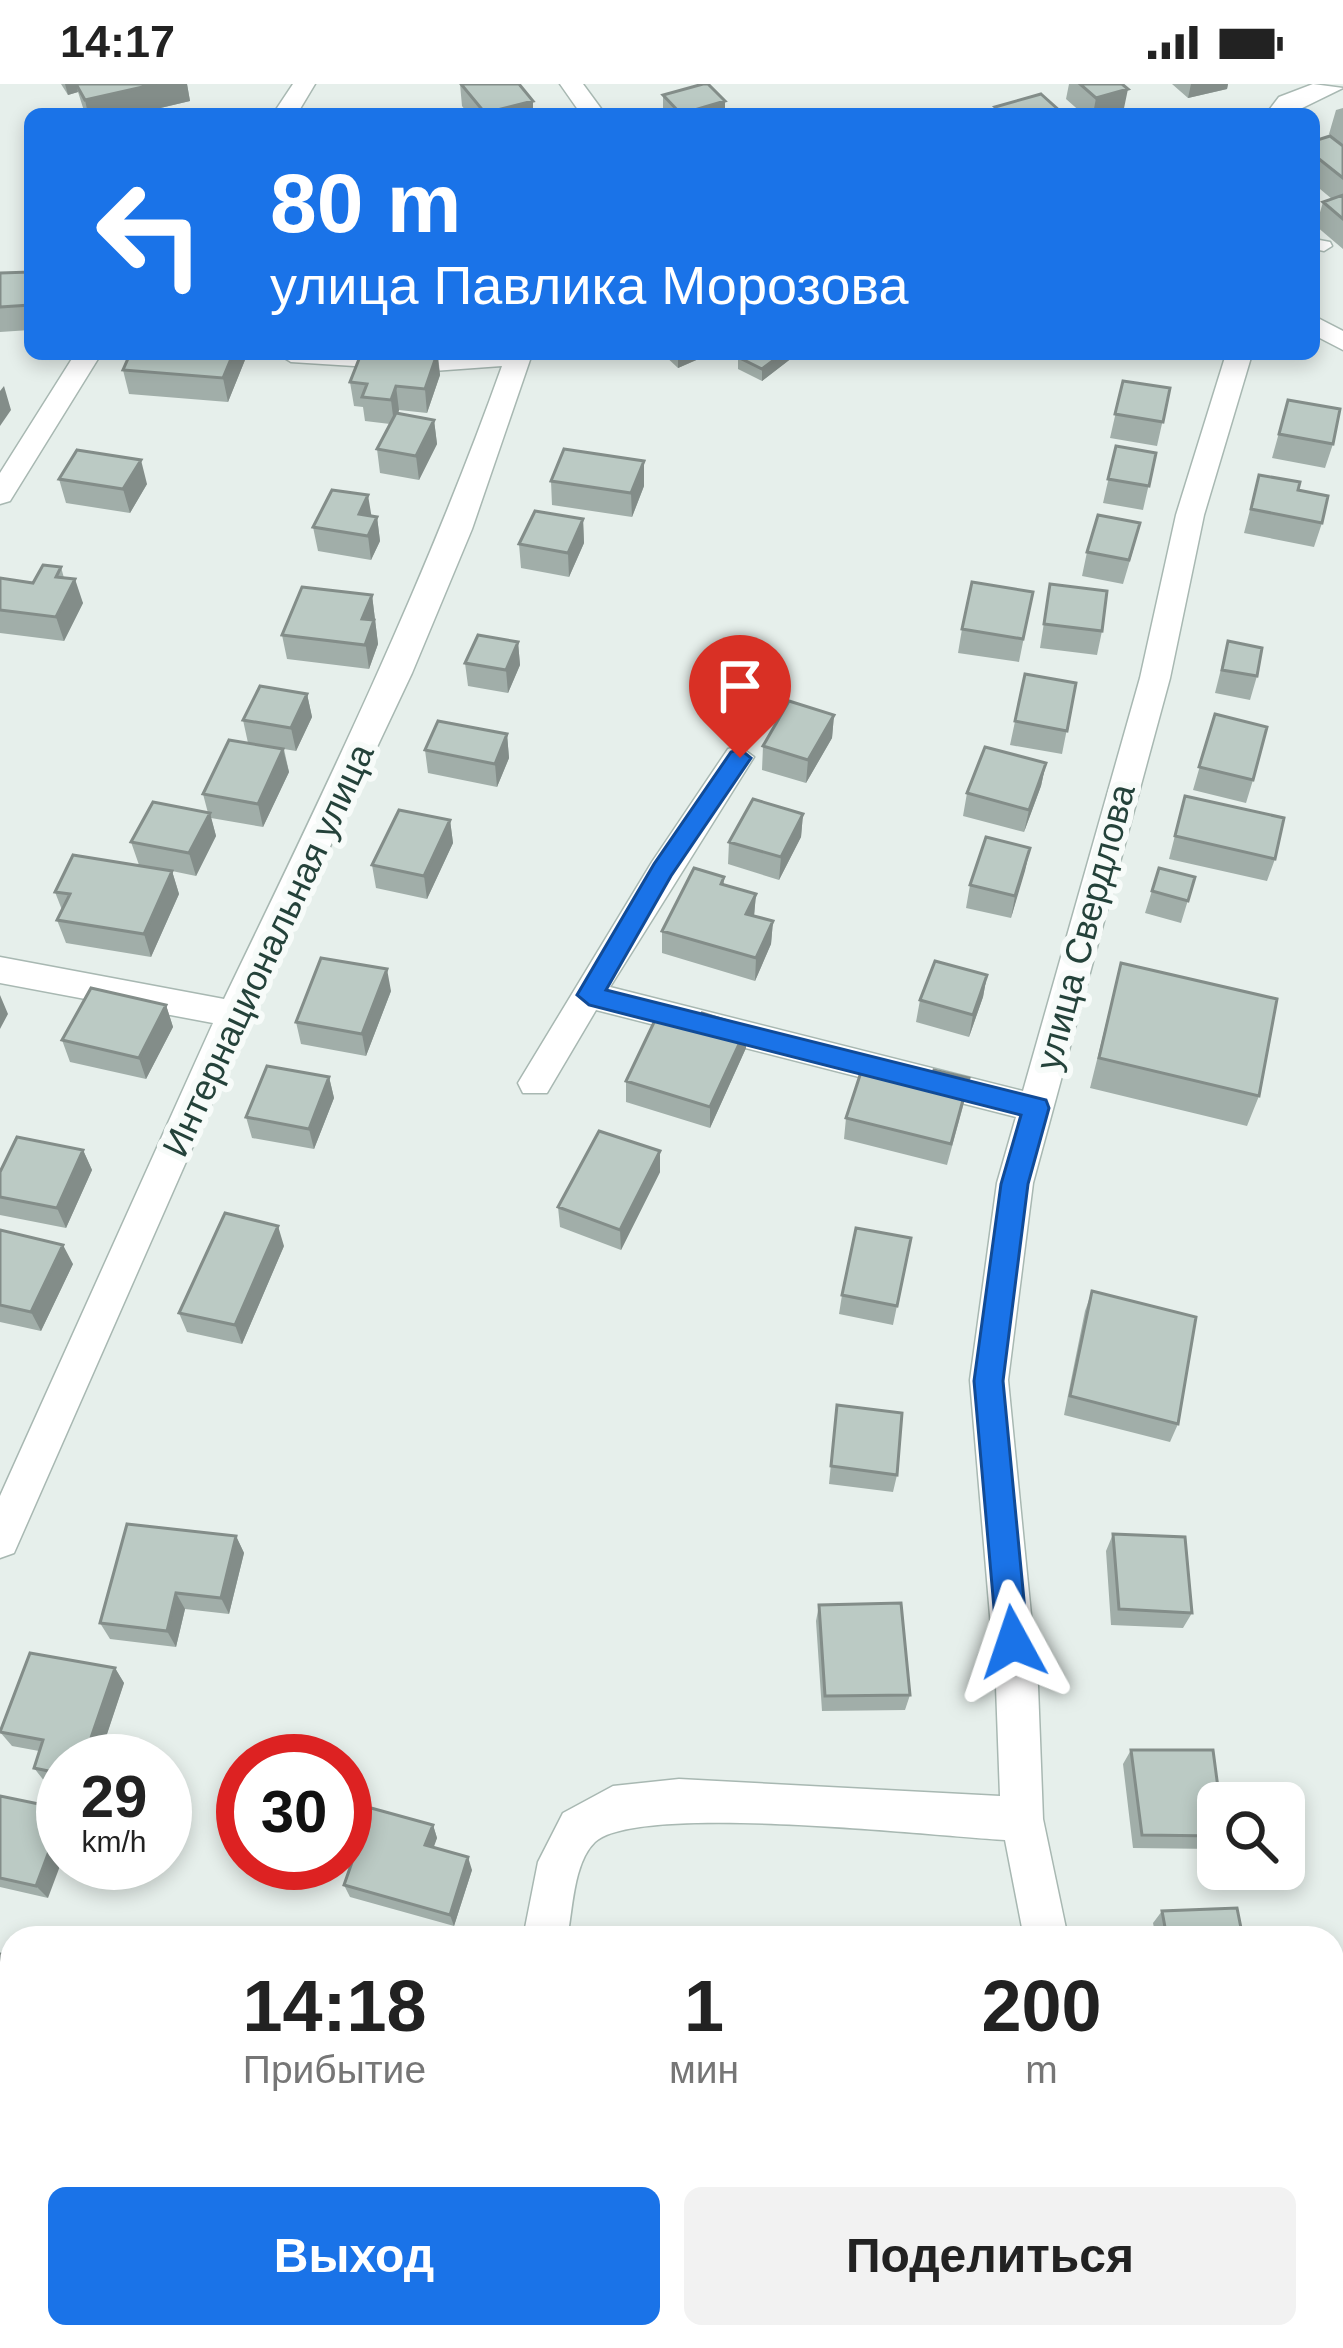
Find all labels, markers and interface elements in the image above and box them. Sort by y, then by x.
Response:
text: 14:17 [60,16,175,67]
icon: left [72,156,228,312]
text: 80 m [270,156,461,250]
text: улица Павлика Морозова [270,255,909,315]
pin [689,635,791,758]
icon: arrive [707,653,773,719]
street label: Интернациональная улица [154,736,382,1163]
street label: улица Свердлова [1027,779,1143,1074]
position arrow [950,1579,1076,1705]
speed limit sign: 30 [216,1734,372,1890]
text: 29 [81,1763,147,1830]
map controls [1197,1782,1305,1890]
button: search [1197,1782,1305,1890]
text: km/h [81,1825,147,1858]
text: 14:18 [242,1966,427,2046]
text: 1 [684,1966,724,2046]
text: 200 [981,1966,1102,2046]
text: Прибытие [243,2048,426,2091]
text: мин [669,2048,739,2091]
text: m [1025,2048,1058,2091]
button: Выход [48,2187,660,2325]
button: Поделиться [684,2187,1296,2325]

